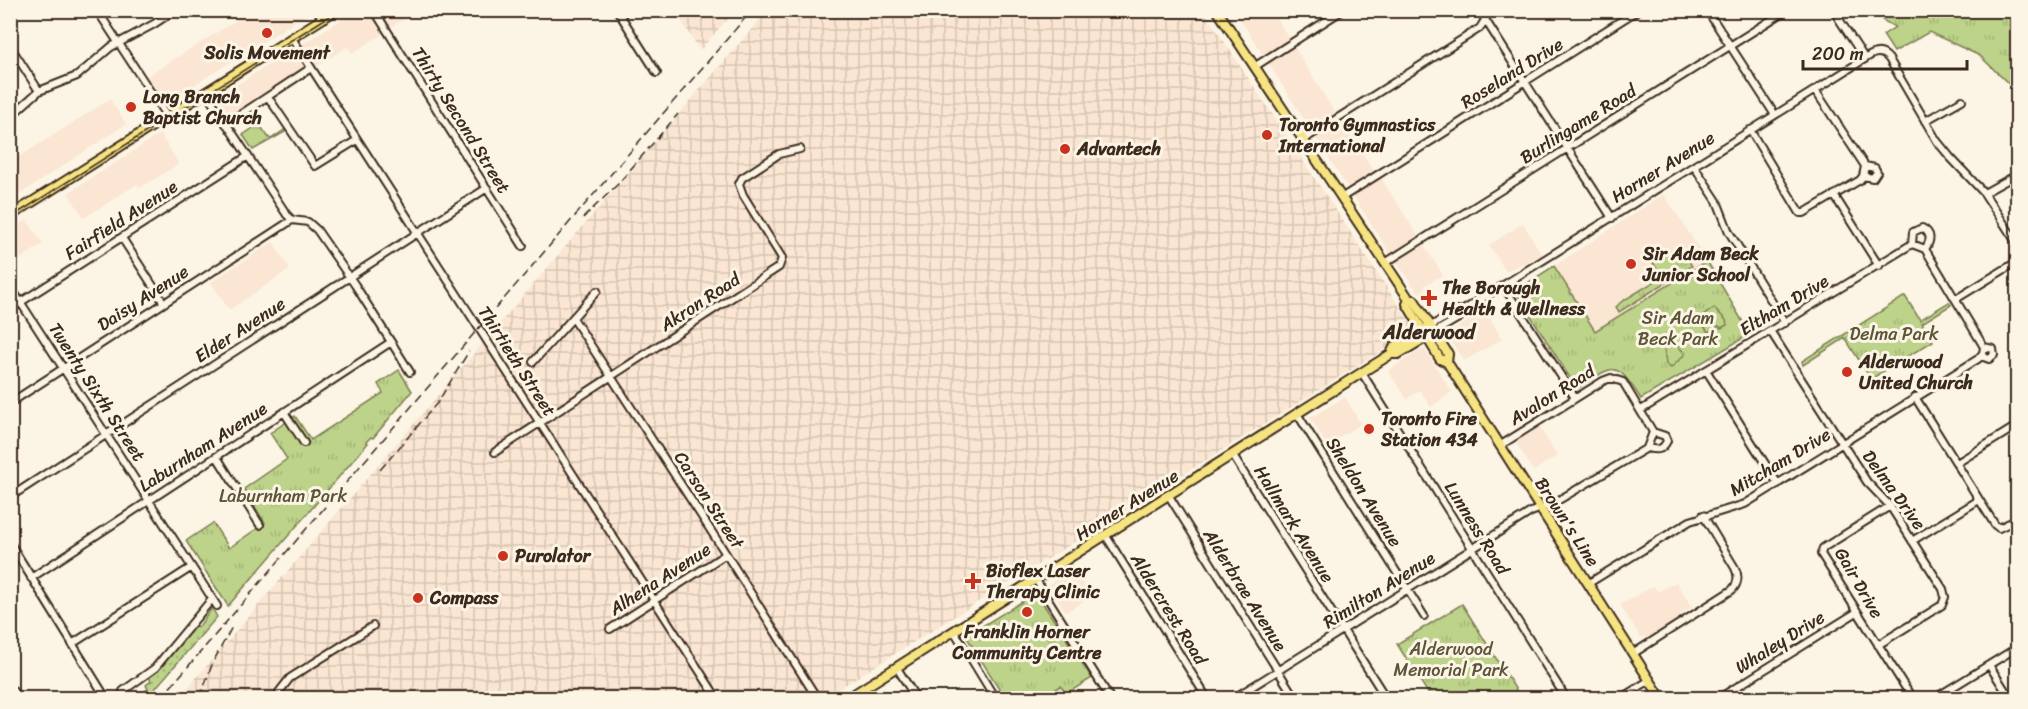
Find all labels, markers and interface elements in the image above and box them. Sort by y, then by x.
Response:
marker: Solis Movement [260,26,274,40]
street label: Roseland Drive [1454,29,1570,117]
scale bar [1803,33,1966,71]
place label: Solis Movement [203,37,331,69]
text: 200 m [1812,38,1864,70]
street label: Thirty Second Street [403,40,519,200]
street label: Burlingame Road [1513,74,1644,173]
place label: Long Branch Baptist Church [143,81,262,134]
marker: Long Branch Baptist Church [124,100,138,114]
place label: Toronto Gymnastics International [1278,109,1436,162]
street label: Horner Avenue [1605,122,1721,212]
marker: Toronto Gymnastics International [1260,128,1274,142]
place label: Advantech [1076,133,1162,165]
marker: Advantech [1058,142,1072,156]
street label: Fairfield Avenue [58,171,184,269]
place label: Sir Adam Beck Junior School [1642,238,1759,291]
street label: Daisy Avenue [90,256,196,340]
marker: Sir Adam Beck Junior School [1624,257,1638,271]
street label: Akron Road [652,263,748,341]
street label: Eltham Drive [1733,265,1835,344]
place label: The Borough Health & Wellness [1441,272,1586,325]
street label: Elder Avenue [188,288,292,372]
marker: The Borough Health & Wellness [1420,289,1438,307]
street label: Thirtieth Street [469,299,565,423]
park label: Sir Adam Beck Park [1638,302,1719,355]
district label: Alderwood [1382,315,1477,350]
street label: Twenty Sixth Street [40,316,154,468]
park label: Delma Park [1849,318,1939,350]
place label: Alderwood United Church [1858,346,1974,399]
street label: Avalon Road [1502,355,1603,435]
marker: Alderwood United Church [1840,365,1854,379]
street label: Laburnham Avenue [132,393,274,501]
place label: Toronto Fire Station 434 [1380,403,1479,456]
street label: Mitcham Drive [1723,419,1837,505]
marker: Toronto Fire Station 434 [1362,422,1376,436]
street label: Sheldon Avenue [1317,430,1411,554]
street label: Delma Drive [1854,443,1934,537]
street label: Carson Street [665,445,753,556]
street label: Hallmark Avenue [1245,459,1343,589]
street label: Horner Avenue [1069,460,1185,550]
street label: Brown's Line [1526,470,1608,574]
street label: Lunness Road [1436,475,1519,582]
park label: Laburnham Park [219,480,347,512]
street label: Alderbrae Avenue [1194,521,1296,658]
street label: Alhena Avenue [602,534,718,625]
place label: Purolator [515,540,592,572]
street label: Gair Drive [1826,541,1892,625]
street label: Rimilton Avenue [1316,542,1442,637]
street label: Aldercrest Road [1121,546,1217,673]
marker: Purolator [496,549,510,563]
place label: Bioflex Laser Therapy Clinic [986,555,1101,608]
marker: Bioflex Laser Therapy Clinic [964,572,982,590]
place label: Compass [429,582,499,614]
marker: Compass [411,591,425,605]
street label: Whaley Drive [1729,602,1831,682]
marker: Franklin Horner Community Centre [1020,605,1034,619]
place label: Franklin Horner Community Centre [951,616,1102,669]
park label: Alderwood Memorial Park [1393,633,1509,686]

